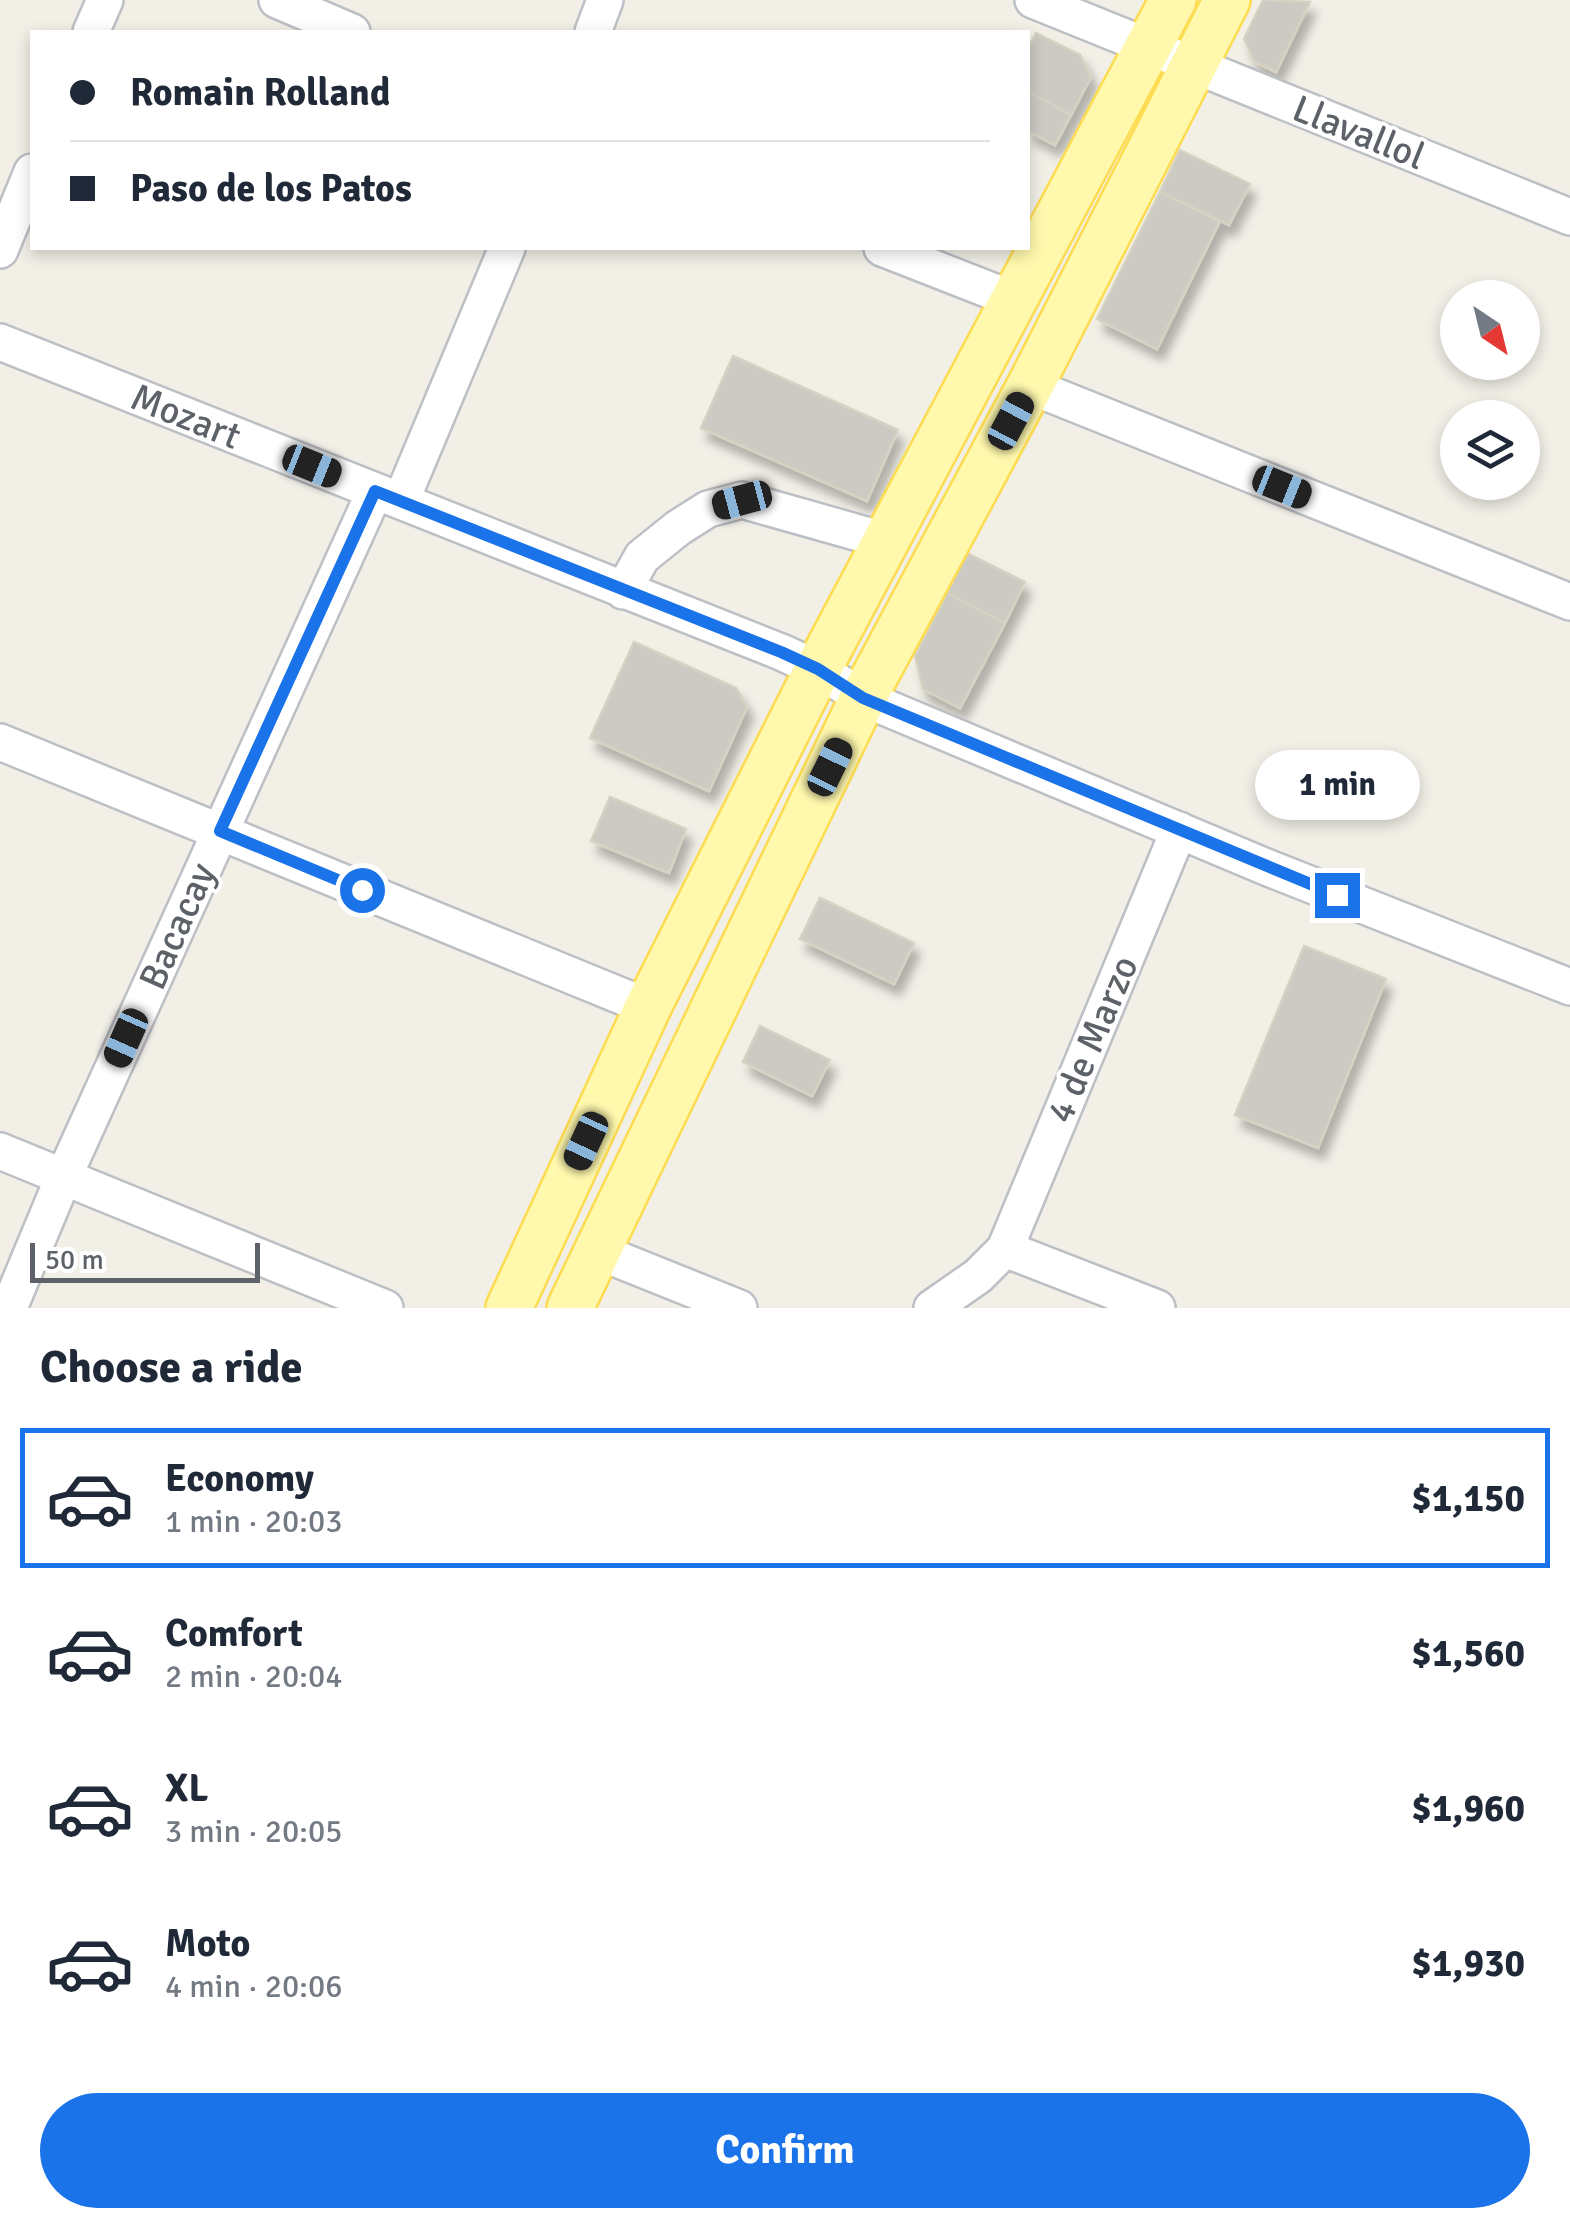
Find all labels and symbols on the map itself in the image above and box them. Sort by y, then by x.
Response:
street label: Llavallol [1286,85,1432,180]
north arrow [1440,280,1540,380]
street label: Mozart [124,373,248,460]
car [984,387,1038,455]
car [279,441,345,491]
car [1249,462,1315,512]
car [709,478,775,522]
car [803,733,857,801]
callout: 1 min [1254,750,1420,820]
street label: Bacacay [129,855,226,997]
route start [340,868,385,913]
route end [1315,873,1360,918]
street label: 4 de Marzo [1036,949,1149,1130]
car [100,1004,152,1072]
car [560,1107,612,1175]
scale bar [30,1238,260,1282]

